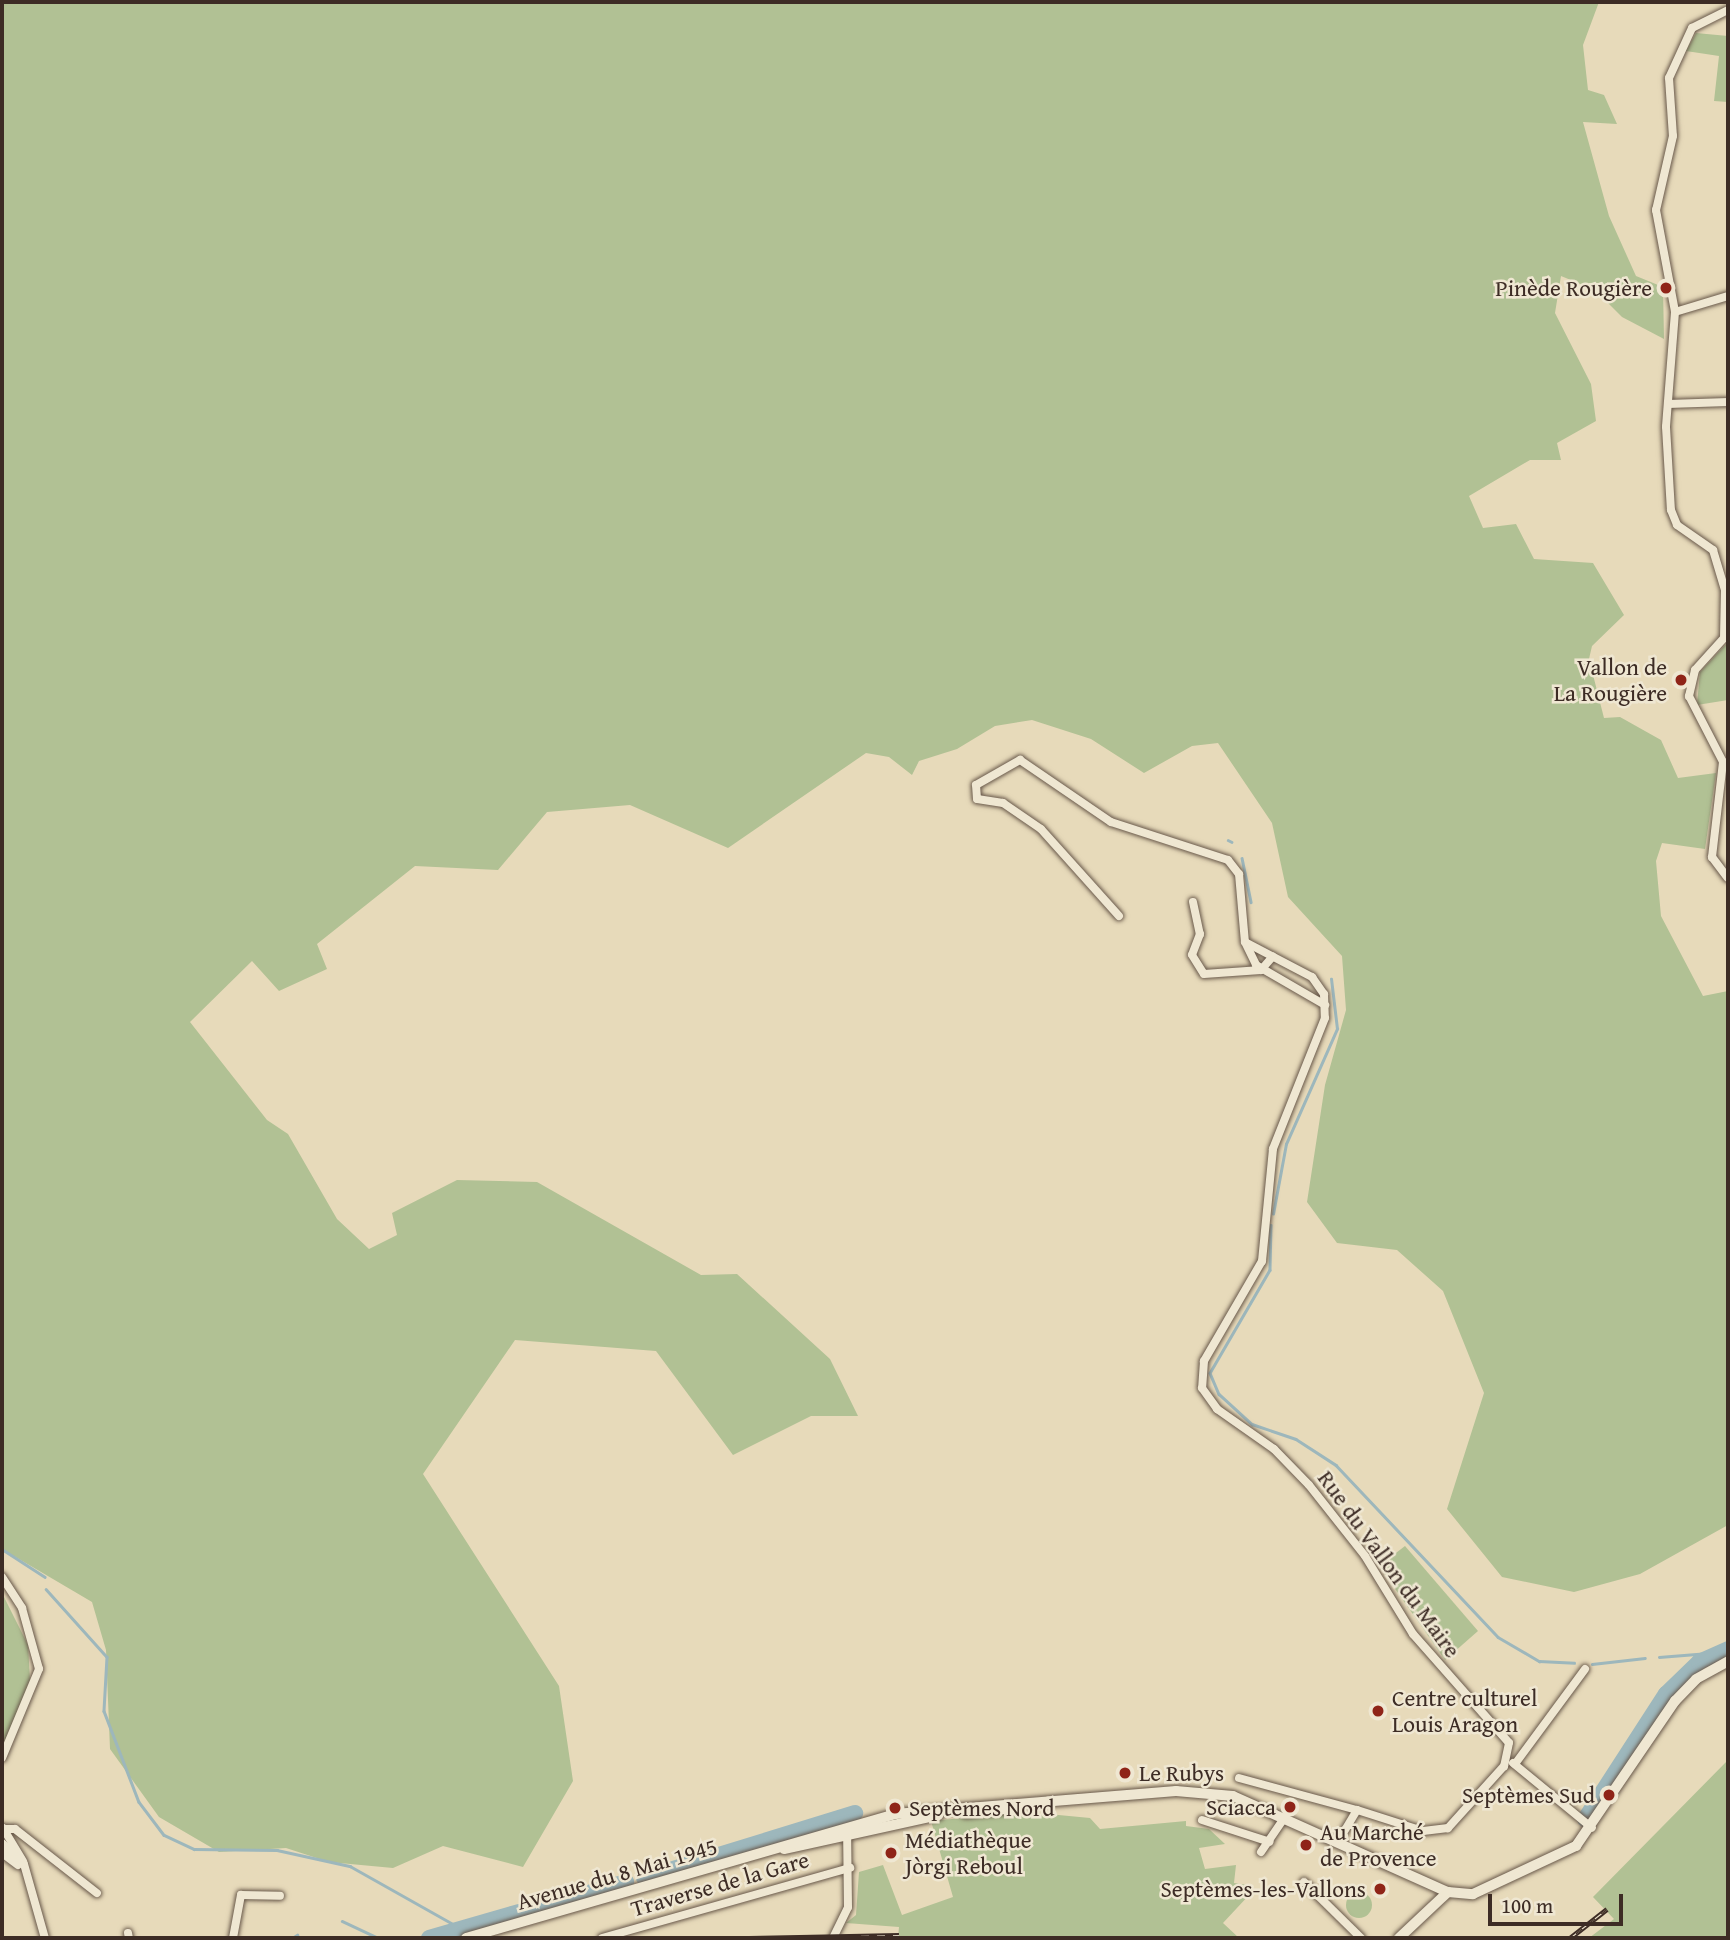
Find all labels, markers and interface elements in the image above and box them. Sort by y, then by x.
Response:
place label: Pinède Rougière [1495,274,1652,302]
marker: Pinède Rougière [1658,280,1674,296]
place label: Vallon de La Rougière [1554,653,1667,707]
marker: Vallon de La Rougière [1673,672,1689,688]
street label: Rue du Vallon du Maire [1312,1465,1466,1663]
place label: Centre culturel Louis Aragon [1392,1684,1537,1738]
marker: Centre culturel Louis Aragon [1370,1703,1386,1719]
place label: Le Rubys [1139,1759,1224,1787]
marker: Le Rubys [1117,1765,1133,1781]
place label: Septèmes Sud [1462,1781,1595,1809]
marker: Septèmes Sud [1601,1787,1617,1803]
place label: Sciacca [1206,1793,1276,1821]
place label: Septèmes Nord [909,1794,1054,1822]
marker: Sciacca [1282,1799,1298,1815]
marker: Septèmes Nord [887,1800,903,1816]
place label: Au Marché de Provence [1320,1818,1437,1872]
place label: Médiathèque Jòrgi Reboul [905,1826,1031,1880]
street label: Avenue du 8 Mai 1945 [514,1832,720,1916]
marker: Au Marché de Provence [1298,1837,1314,1853]
street label: Traverse de la Gare [628,1845,812,1923]
marker: Médiathèque Jòrgi Reboul [883,1845,899,1861]
place label: Septèmes-les-Vallons [1161,1875,1366,1903]
marker: Septèmes-les-Vallons [1372,1881,1388,1897]
scale bar [1492,1881,1627,1925]
text: 100 m [1501,1890,1553,1921]

